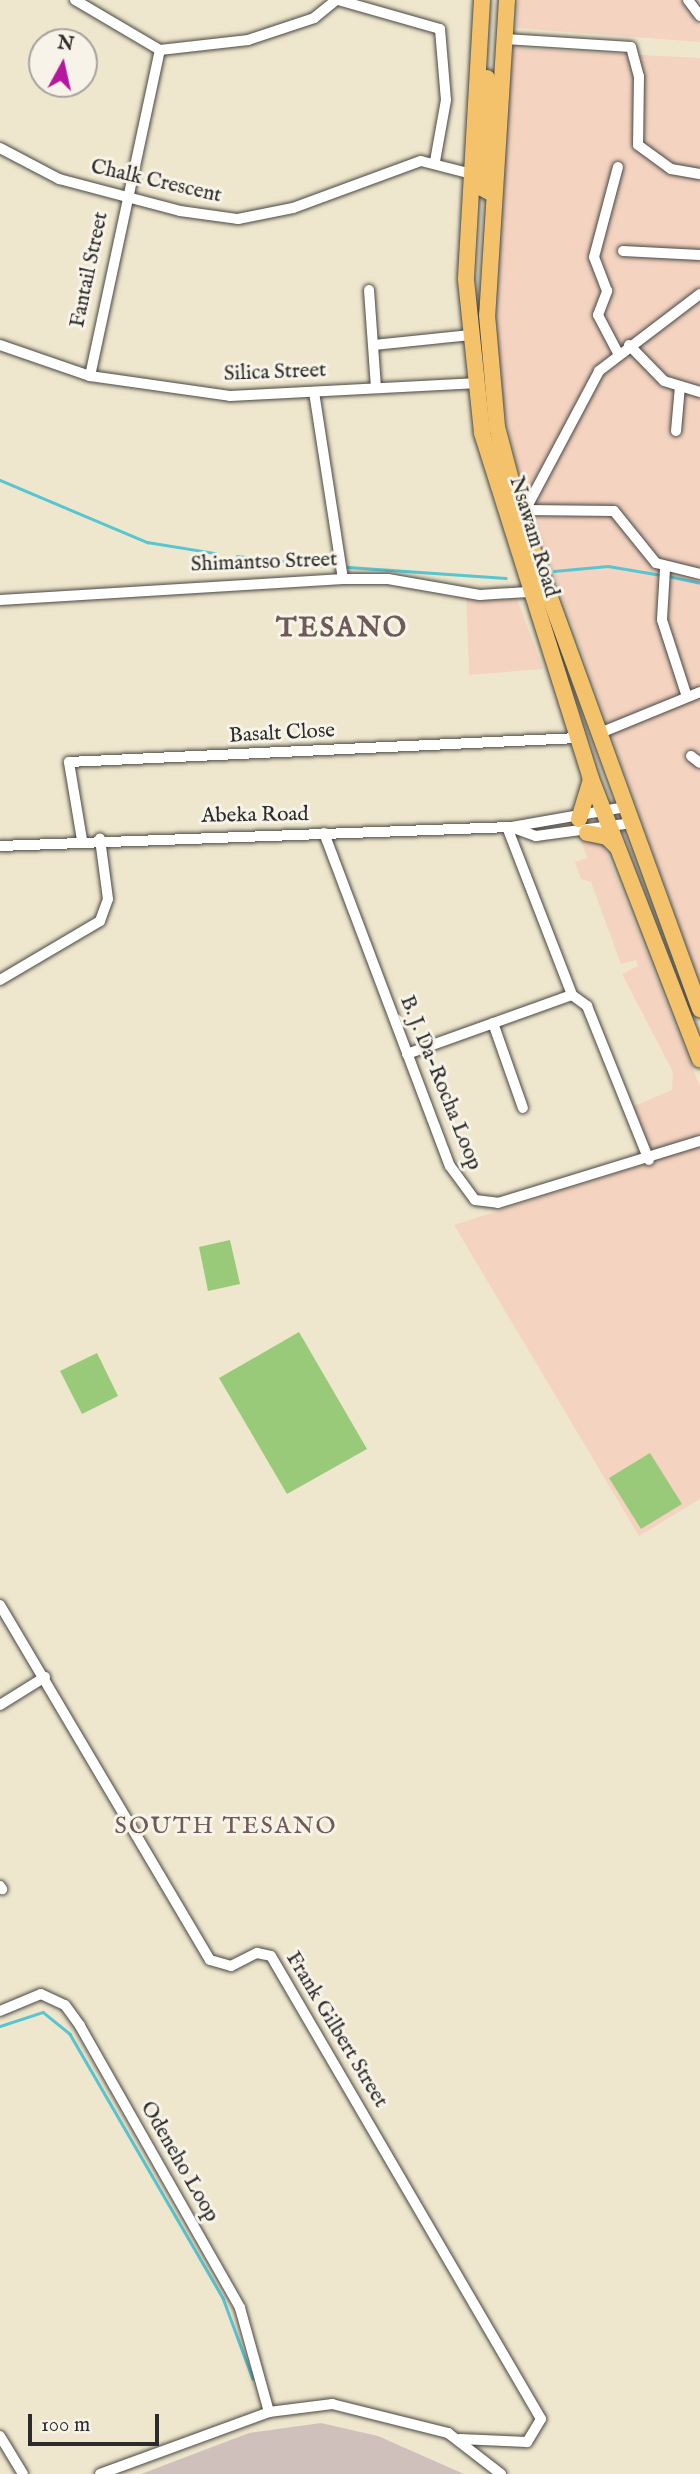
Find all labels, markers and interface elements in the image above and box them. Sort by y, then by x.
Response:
north arrow [28,28,98,98]
text: N [56,31,75,57]
street label: Chalk Crescent [88,155,224,209]
street label: Fantail Street [65,210,115,330]
street label: Silica Street [223,359,327,387]
street label: Nsawam Road [503,474,563,600]
street label: Shimantso Street [190,548,338,578]
district label: TESANO [277,612,407,646]
street label: Basalt Close [228,719,336,749]
street label: Abeka Road [201,802,309,830]
street label: B. J. Da-Rocha Loop [394,992,486,1174]
district label: SOUTH TESANO [116,1813,336,1841]
street label: Frank Gilbert Street [280,1947,392,2113]
street label: Odeneho Loop [134,2097,224,2227]
scale bar [32,2400,163,2444]
text: 100 m [41,2412,90,2439]

